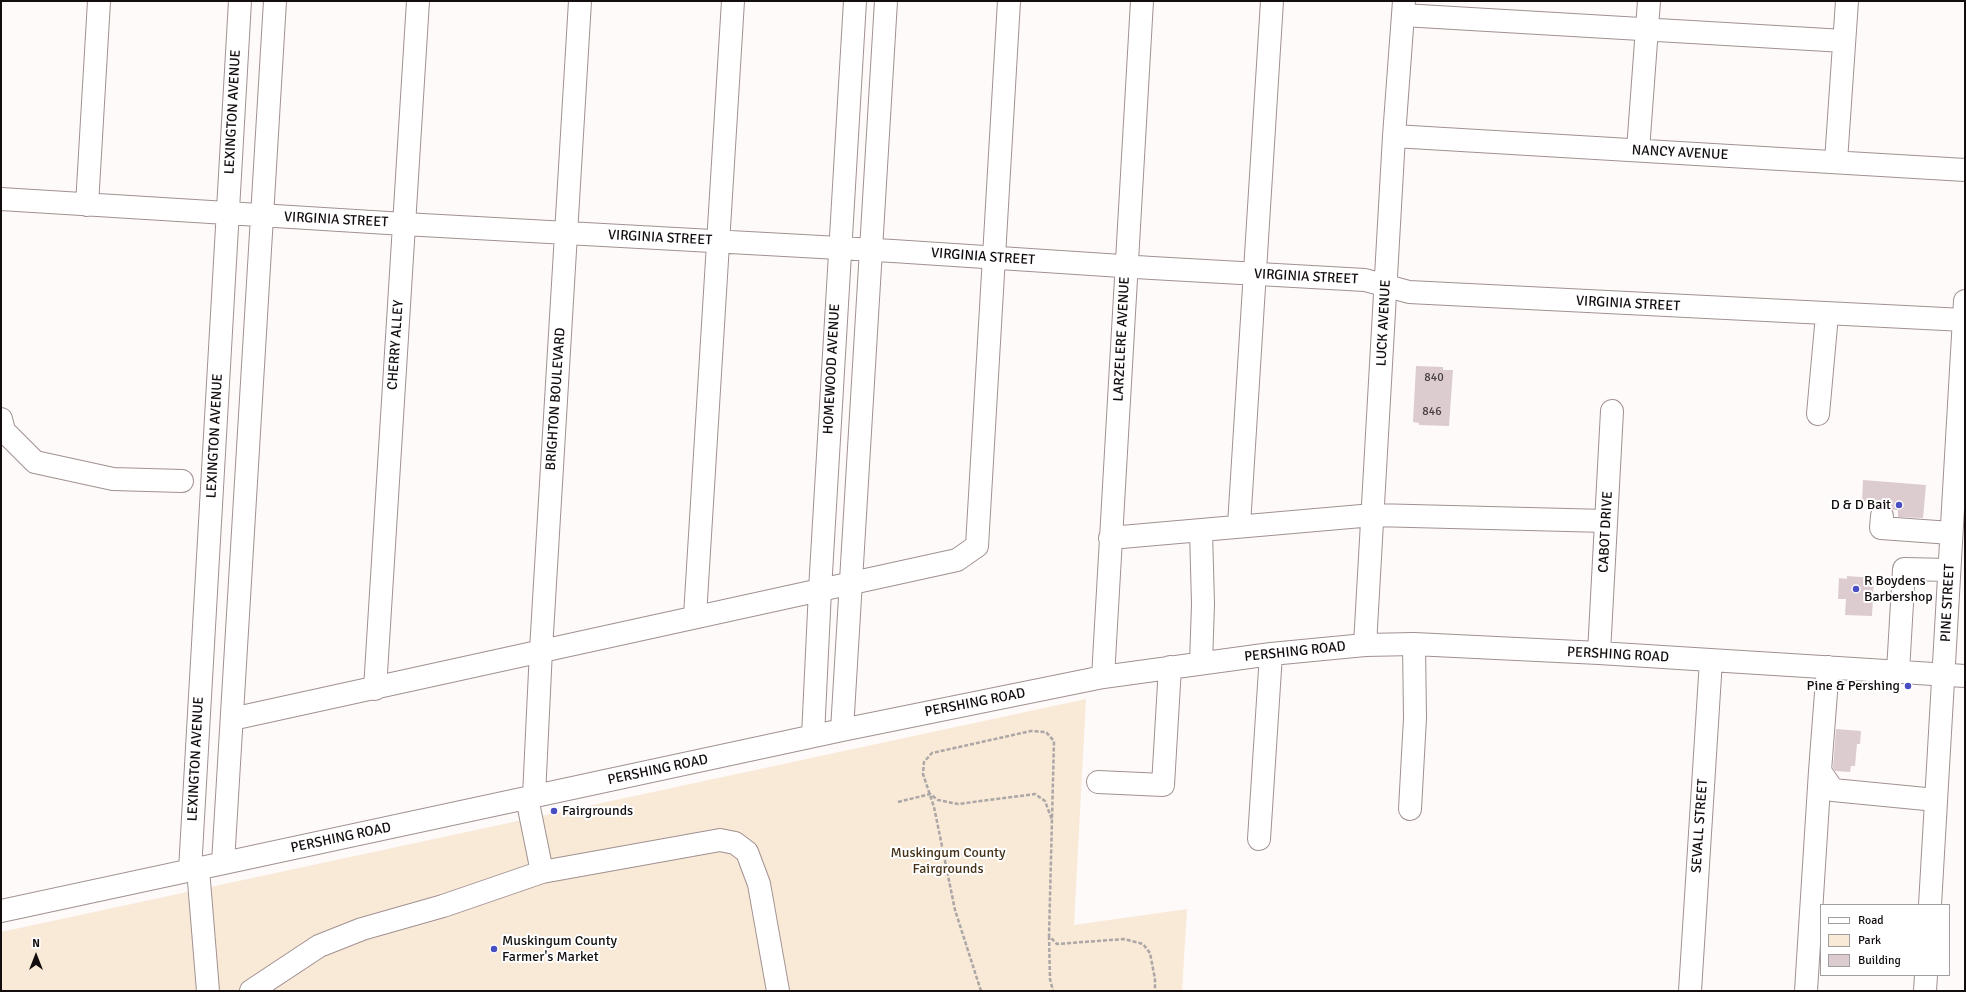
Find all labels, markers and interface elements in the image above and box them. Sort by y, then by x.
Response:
street label: LEXINGTON AVENUE [221,49,245,175]
street label: NANCY AVENUE [1631,142,1729,164]
street label: VIRGINIA STREET [284,209,388,231]
street label: VIRGINIA STREET [608,227,712,249]
street label: VIRGINIA STREET [930,245,1036,269]
street label: VIRGINIA STREET [1254,266,1358,288]
street label: LARZELERE AVENUE [1110,276,1134,402]
street label: LUCK AVENUE [1373,279,1395,367]
street label: VIRGINIA STREET [1576,293,1680,315]
street label: CHERRY ALLEY [384,299,408,391]
street label: HOMEWOOD AVENUE [820,303,844,435]
street label: BRIGHTON BOULEVARD [543,327,569,471]
house number: 840 [1424,371,1444,385]
street label: LEXINGTON AVENUE [203,373,227,499]
house number: 846 [1422,405,1442,419]
street label: CABOT DRIVE [1595,491,1617,573]
place label: D & D Bait [1831,497,1891,513]
marker: D & D Bait [1894,500,1904,510]
street label: PINE STREET [1938,564,1958,642]
place label: R Boydens Barbershop [1864,573,1933,606]
marker: R Boydens Barbershop [1851,584,1861,594]
street label: PERSHING ROAD [1243,638,1347,666]
street label: PERSHING ROAD [1567,644,1669,666]
place label: Pine & Pershing [1806,678,1900,694]
marker: Pine & Pershing [1903,681,1913,691]
street label: PERSHING ROAD [923,685,1027,721]
street label: LEXINGTON AVENUE [184,696,208,822]
street label: PERSHING ROAD [606,751,710,789]
street label: SEVALL STREET [1688,778,1712,874]
place label: Fairgrounds [562,803,633,819]
marker: Fairgrounds [549,806,559,816]
street label: PERSHING ROAD [289,819,393,857]
park label: Muskingum County Fairgrounds [890,845,1006,878]
legend [1820,904,1950,976]
text: Road [1858,913,1884,928]
place label: Muskingum County Farmer's Market [502,933,617,966]
text: Park [1858,933,1881,948]
north arrow [16,936,56,976]
text: N [32,937,40,950]
marker: Muskingum County Farmer's Market [489,944,499,954]
text: Building [1858,953,1901,968]

